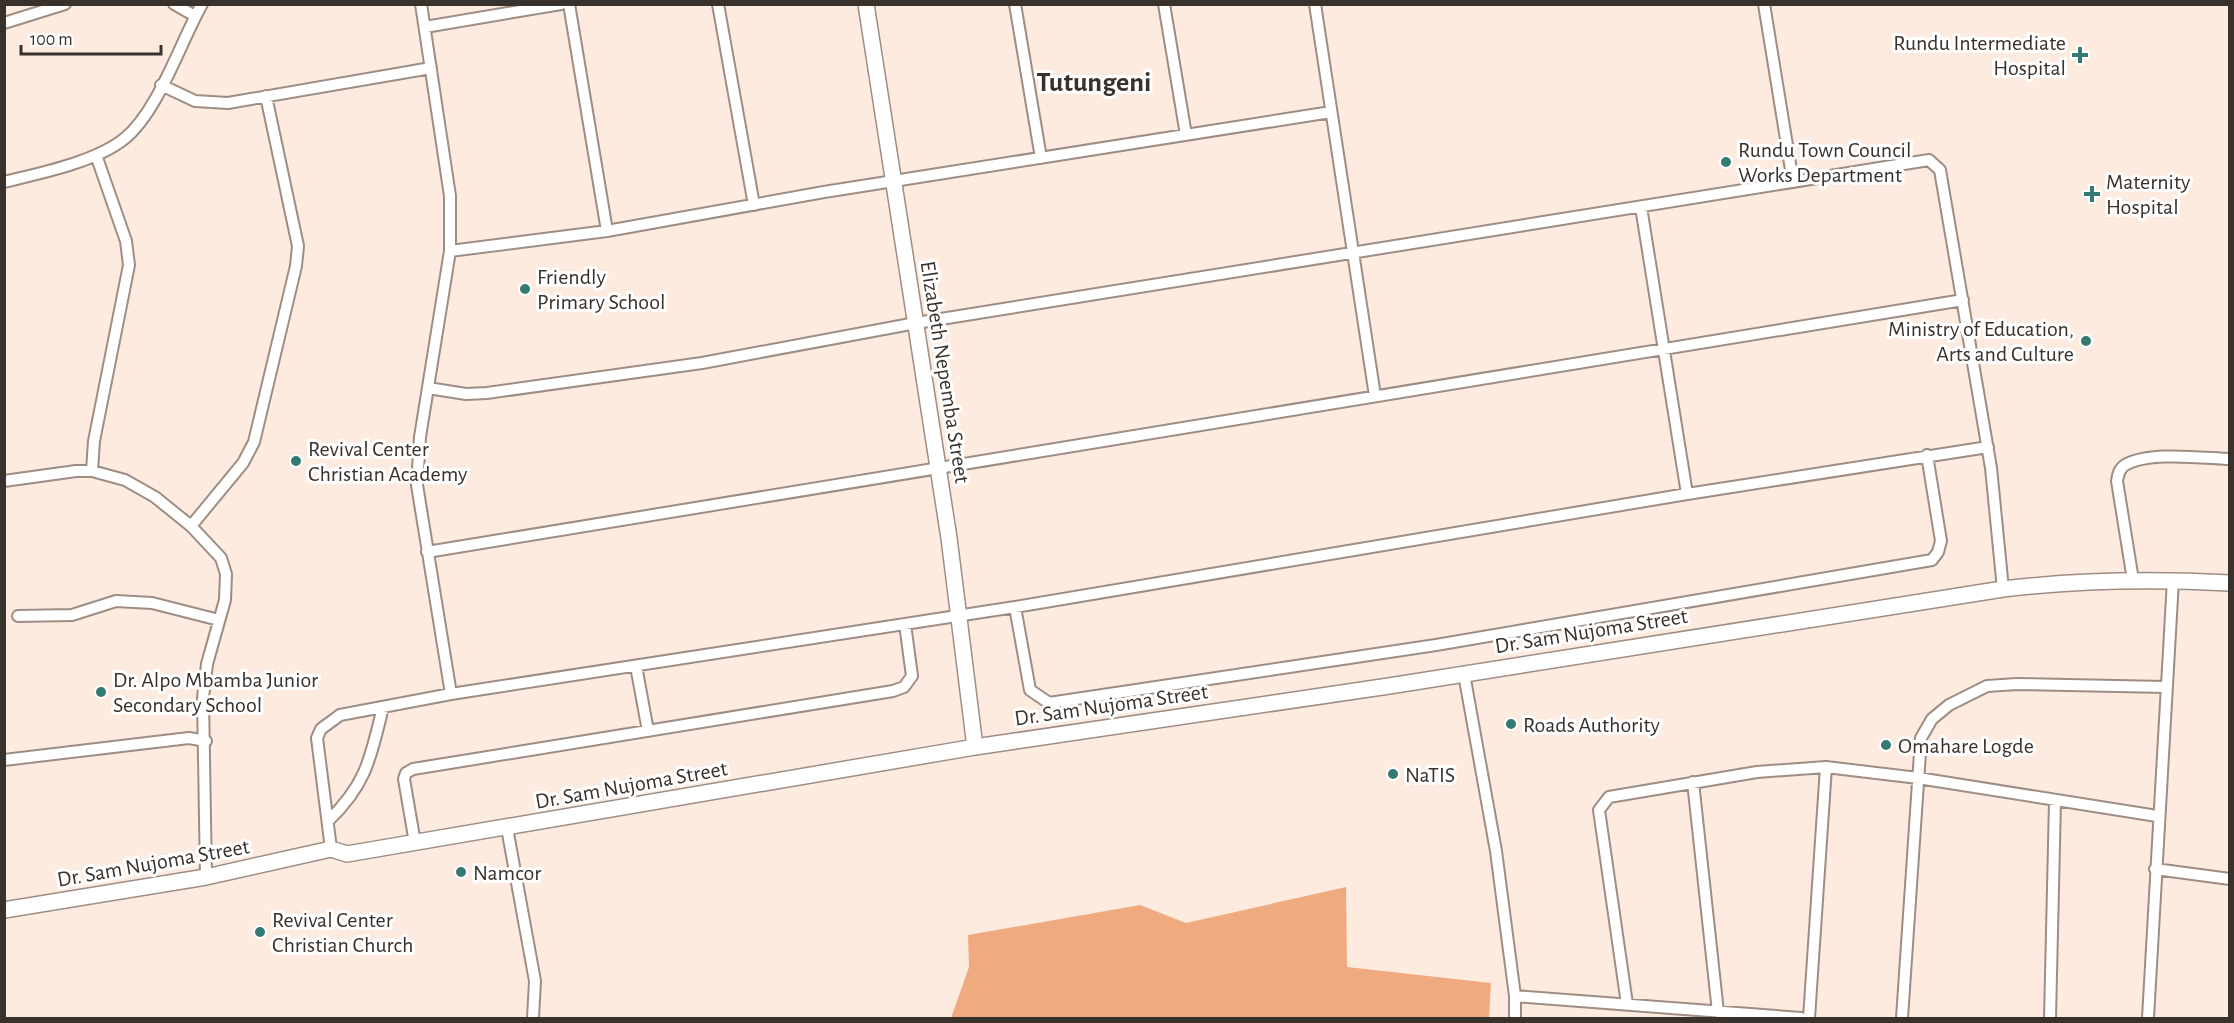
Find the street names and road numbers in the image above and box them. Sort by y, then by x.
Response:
street label: Elizabeth Nepemba Street [917,259,973,485]
street label: Dr. Sam Nujoma Street [1493,605,1689,657]
street label: Dr. Sam Nujoma Street [1013,681,1209,729]
street label: Dr. Sam Nujoma Street [533,757,729,813]
street label: Dr. Sam Nujoma Street [55,835,251,891]

